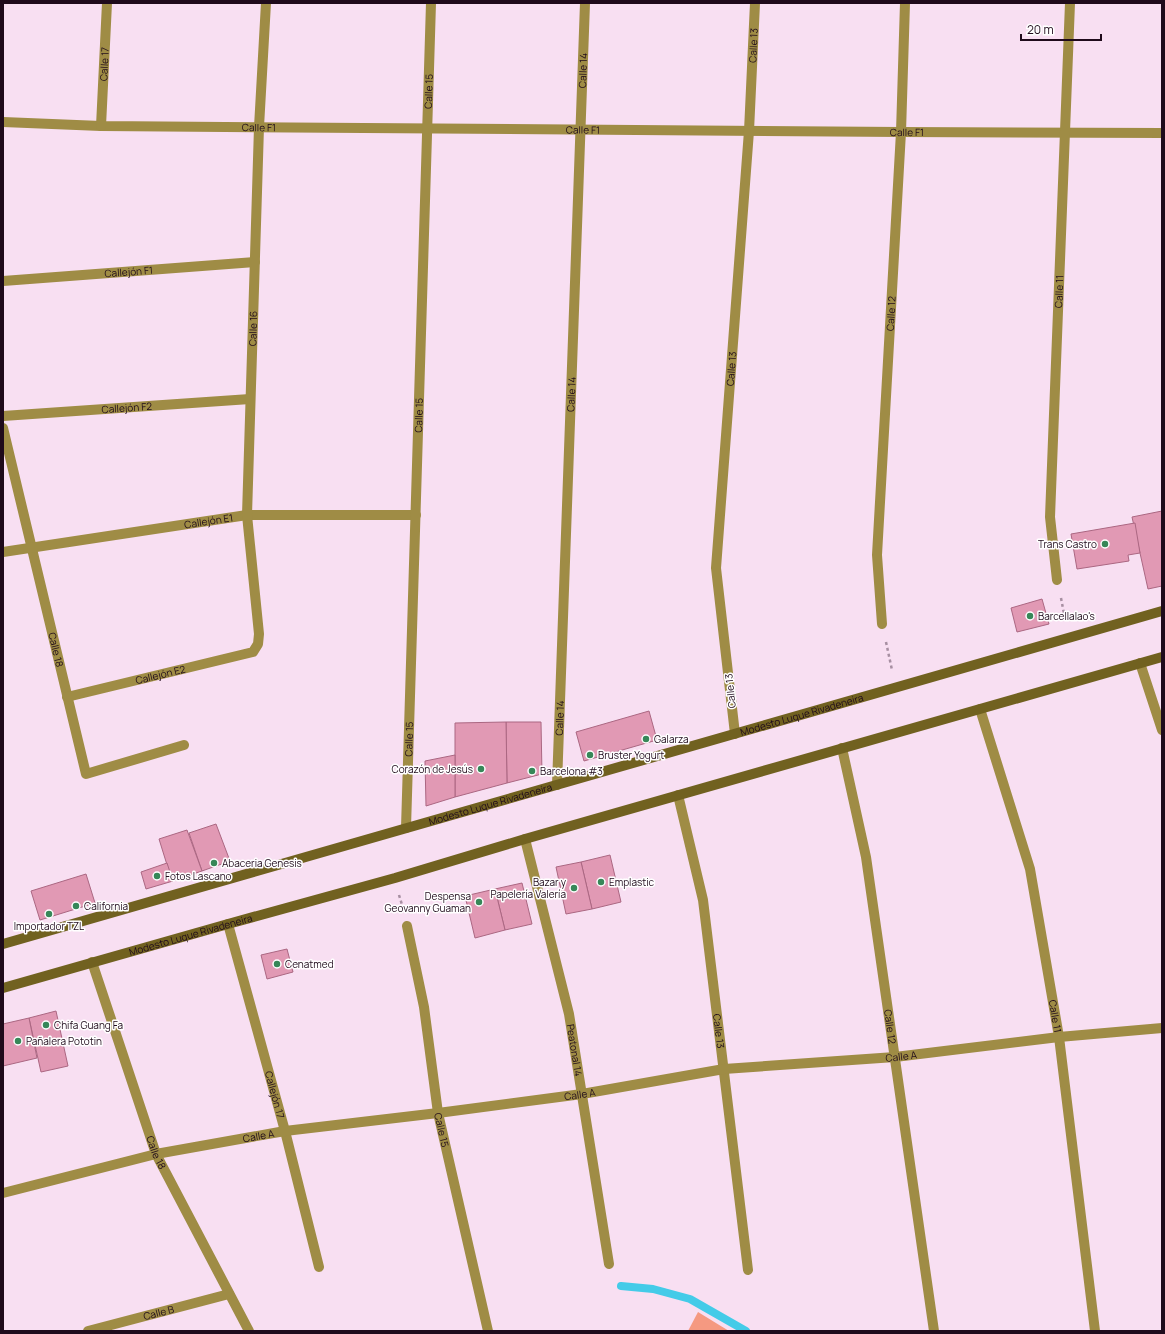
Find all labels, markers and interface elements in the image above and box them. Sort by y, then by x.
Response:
scale bar [1021,16,1101,42]
text: 20 m [1027,21,1054,38]
street label: Calle 13 [745,28,761,63]
street label: Calle 17 [96,47,112,82]
street label: Calle 14 [575,53,590,88]
street label: Calle 15 [421,73,436,109]
street label: Calle F1 [242,120,276,134]
street label: Calle F1 [566,122,600,137]
street label: Calle F1 [890,125,924,139]
street label: Callejón F1 [104,263,153,280]
street label: Calle 11 [1051,275,1066,308]
street label: Calle 12 [883,295,899,331]
street label: Calle 16 [245,311,260,346]
street label: Calle 13 [723,351,739,386]
street label: Calle 14 [563,376,579,412]
street label: Calle 15 [411,397,426,433]
street label: Callejón F2 [101,399,153,416]
street label: Callejón E1 [183,510,234,531]
place label: Trans Castro [1038,537,1097,551]
marker: Trans Castro [1100,539,1110,549]
place label: Barcellalao's [1038,609,1095,623]
marker: Barcellalao's [1025,611,1035,621]
street label: Calle 18 [45,631,67,669]
street label: Callejón E2 [134,662,187,687]
street label: Calle 13 [721,673,739,709]
street label: Modesto Luque Rivadeneira [738,690,865,739]
street label: Calle 14 [552,700,567,736]
street label: Calle 15 [401,721,416,757]
place label: Galarza [654,732,689,746]
marker: Galarza [641,734,651,744]
place label: Bruster Yogurt [598,748,664,762]
marker: Bruster Yogurt [585,750,595,760]
place label: Corazón de Jesús [392,762,473,776]
marker: Corazón de Jesús [476,764,486,774]
place label: Barcelona #3 [540,764,603,778]
marker: Barcelona #3 [527,766,537,776]
street label: Modesto Luque Rivadeneira [427,780,554,828]
place label: Abaceria Genesis [222,856,302,870]
marker: Abaceria Genesis [209,858,219,868]
place label: Fotos Lascano [165,869,232,883]
marker: Fotos Lascano [152,871,162,881]
place label: Bazar y Papelería Valería [490,875,567,901]
place label: Emplastic [609,875,655,889]
marker: Emplastic [596,877,606,887]
marker: Bazar y Papelería Valería [569,883,579,893]
place label: Despensa Geovanny Guaman [385,889,471,915]
marker: Despensa Geovanny Guaman [474,897,484,907]
place label: California [84,899,128,913]
marker: California [71,901,81,911]
marker: Importador TZL [44,909,54,919]
street label: Modesto Luque Rivadeneira [127,911,254,959]
place label: Importador TZL [14,919,84,933]
place label: Cenatmed [285,957,334,971]
marker: Cenatmed [272,959,282,969]
street label: Calle 11 [1046,999,1065,1034]
street label: Calle 12 [881,1008,900,1045]
street label: Calle 13 [710,1013,728,1049]
place label: Chifa Guang Fa [54,1018,123,1032]
marker: Chifa Guang Fa [41,1020,51,1030]
street label: Peatonal 14 [564,1023,586,1077]
place label: Pañalera Pototin [26,1034,102,1048]
marker: Pañalera Pototin [13,1036,23,1046]
street label: Calle A [885,1047,918,1065]
street label: Callejón 17 [262,1069,288,1120]
street label: Calle A [563,1085,597,1103]
street label: Calle 15 [431,1111,453,1149]
street label: Calle A [242,1126,276,1145]
street label: Calle 18 [143,1134,170,1172]
street label: Calle B [142,1302,176,1323]

